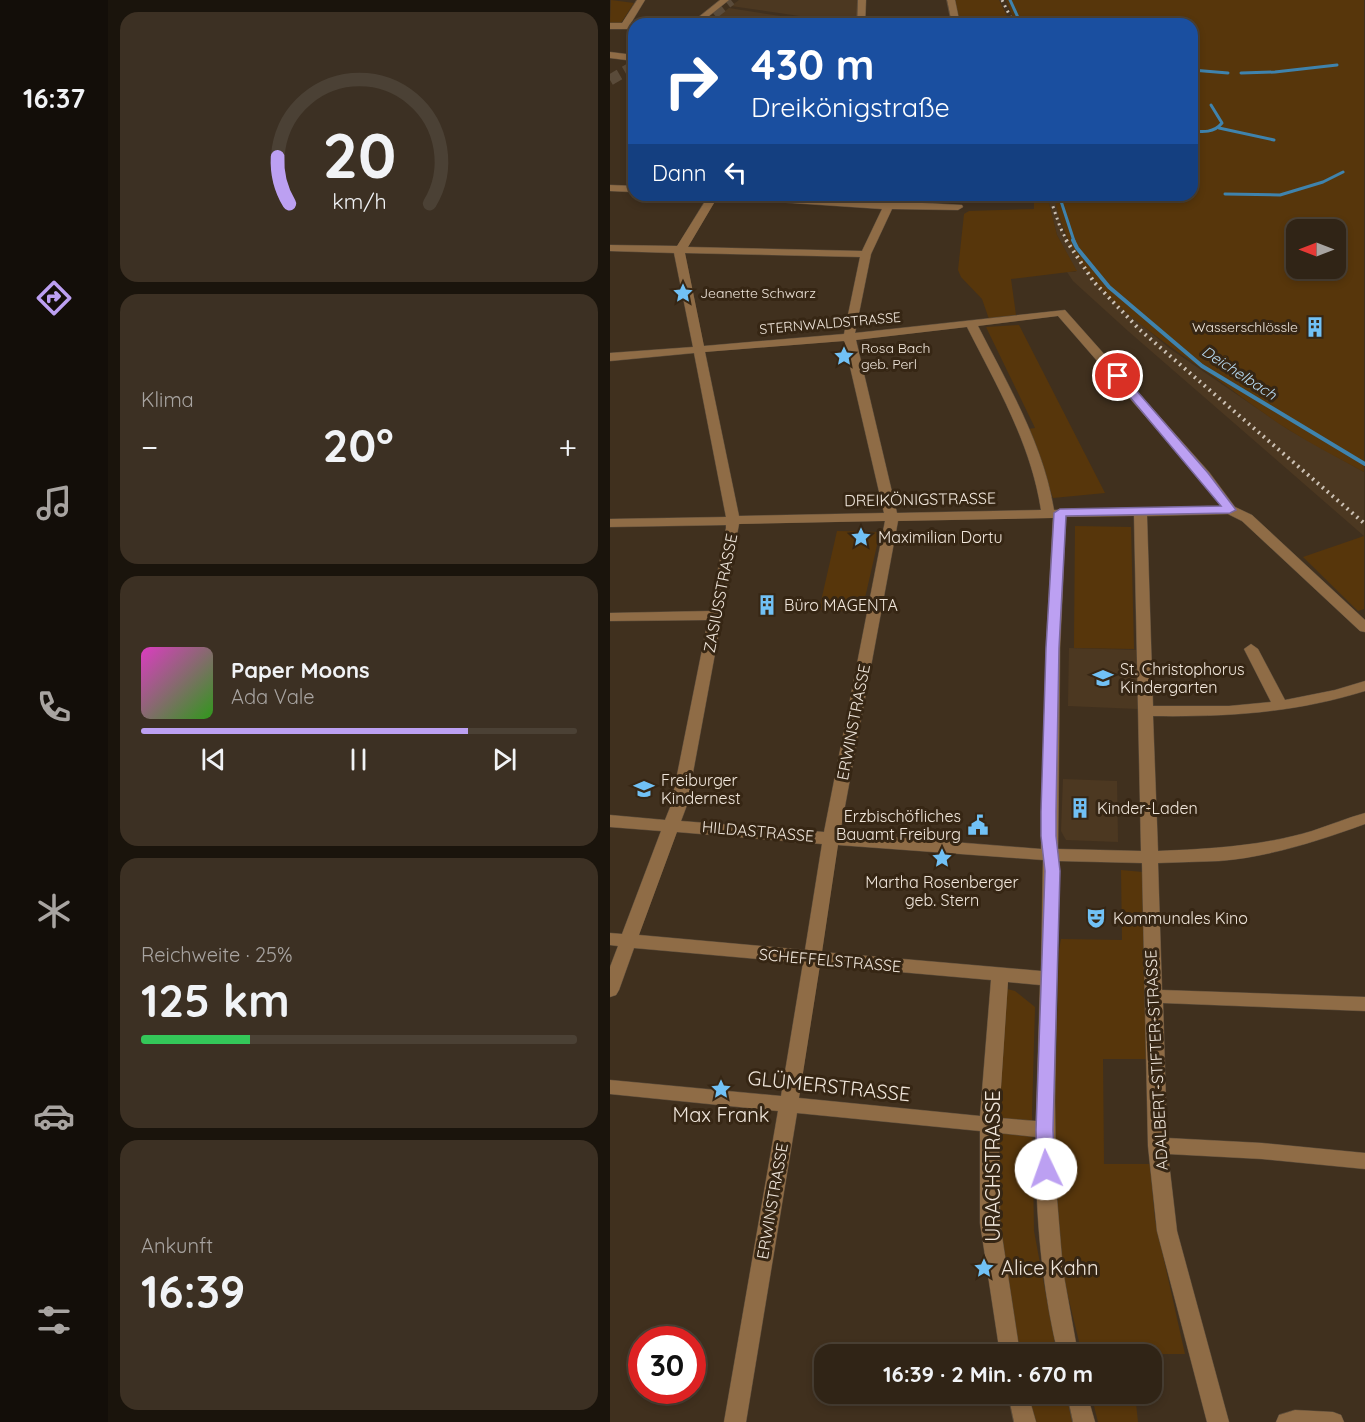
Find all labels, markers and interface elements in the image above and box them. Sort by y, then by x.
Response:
text: 430 m [751,38,875,91]
icon: right [652,42,730,120]
text: 16:37 [23,81,85,115]
text: Dreikönigstraße [751,90,950,124]
text: 20 [322,116,396,194]
icon: left [719,156,752,189]
text: Dann [652,159,707,187]
text: km/h [332,188,386,214]
north arrow [1286,219,1346,279]
map controls [1286,219,1346,279]
icon: directions [33,277,75,319]
place icon: Jeanette Schwarz [671,281,695,305]
place label: Jeanette Schwarz [700,284,816,302]
street label: STERNWALDSTRASSE [758,308,902,338]
building icon: Wasserschlössle [1303,315,1327,339]
place label: Wasserschlössle [1192,318,1298,336]
place label: Rosa Bach geb. Perl [861,339,931,373]
water label: Deichelbach [1198,341,1281,404]
place icon: Rosa Bach geb. Perl [832,344,856,368]
pin [1092,350,1143,401]
icon: arrive [1101,359,1134,392]
text: Klima [141,387,194,412]
text: 20° [323,417,394,473]
text: − [141,426,158,467]
text: + [558,426,577,467]
icon: music [33,482,75,524]
street label: DREIKÖNIGSTRASSE [844,488,996,510]
place icon: Maximilian Dortu [849,525,873,549]
place label: Maximilian Dortu [878,527,1003,547]
street label: ZASIUSSTRASSE [699,532,741,654]
building icon: Büro MAGENTA [755,593,779,617]
place label: Büro MAGENTA [784,595,898,615]
text: Paper Moons [231,656,370,684]
place label: St. Christophorus Kindergarten [1120,659,1245,697]
street label: ERWINSTRASSE [832,662,874,782]
school or university icon: St. Christophorus Kindergarten [1091,666,1115,690]
text: Ada Vale [231,684,315,709]
icon: phone [33,686,75,728]
icon: previous [197,743,230,776]
icon: pause [342,743,375,776]
icon: next [488,743,521,776]
place label: Freiburger Kindernest [661,770,741,808]
school or university icon: Freiburger Kindernest [632,777,656,801]
building icon: Kinder-Laden [1068,796,1092,820]
place label: Kinder-Laden [1097,798,1198,818]
place label: Erzbischöfliches Bauamt Freiburg [836,806,961,844]
public building icon: Erzbischöfliches Bauamt Freiburg [966,813,990,837]
street label: HILDASTRASSE [701,816,815,846]
place icon: Martha Rosenberger geb. Stern [930,846,954,870]
place label: Martha Rosenberger geb. Stern [865,872,1019,910]
icon: climate [33,890,75,932]
theatre icon: Kommunales Kino [1084,906,1108,930]
place label: Kommunales Kino [1113,908,1248,928]
text: Reichweite · 25% [141,942,293,967]
street label: SCHEFFELSTRASSE [758,944,902,976]
street label: ADALBERT-STIFTER-STRASSE [1140,949,1172,1171]
text: 125 km [141,972,290,1028]
street label: GLÜMERSTRASSE [747,1065,912,1106]
place icon: Max Frank [709,1077,733,1101]
street label: URACHSTRASSE [980,1090,1005,1242]
icon: car [33,1095,75,1137]
place label: Max Frank [673,1102,769,1127]
position arrow [1014,1137,1078,1201]
street label: ERWINSTRASSE [752,1141,792,1261]
text: Ankunft [141,1233,213,1258]
place label: Alice Kahn [1001,1255,1098,1280]
place icon: Alice Kahn [972,1256,996,1280]
text: 16:39 [141,1263,245,1319]
icon: filters [33,1299,75,1341]
speed limit sign: 30 [628,1326,706,1404]
text: 16:39 · 2 Min. · 670 m [883,1360,1093,1388]

